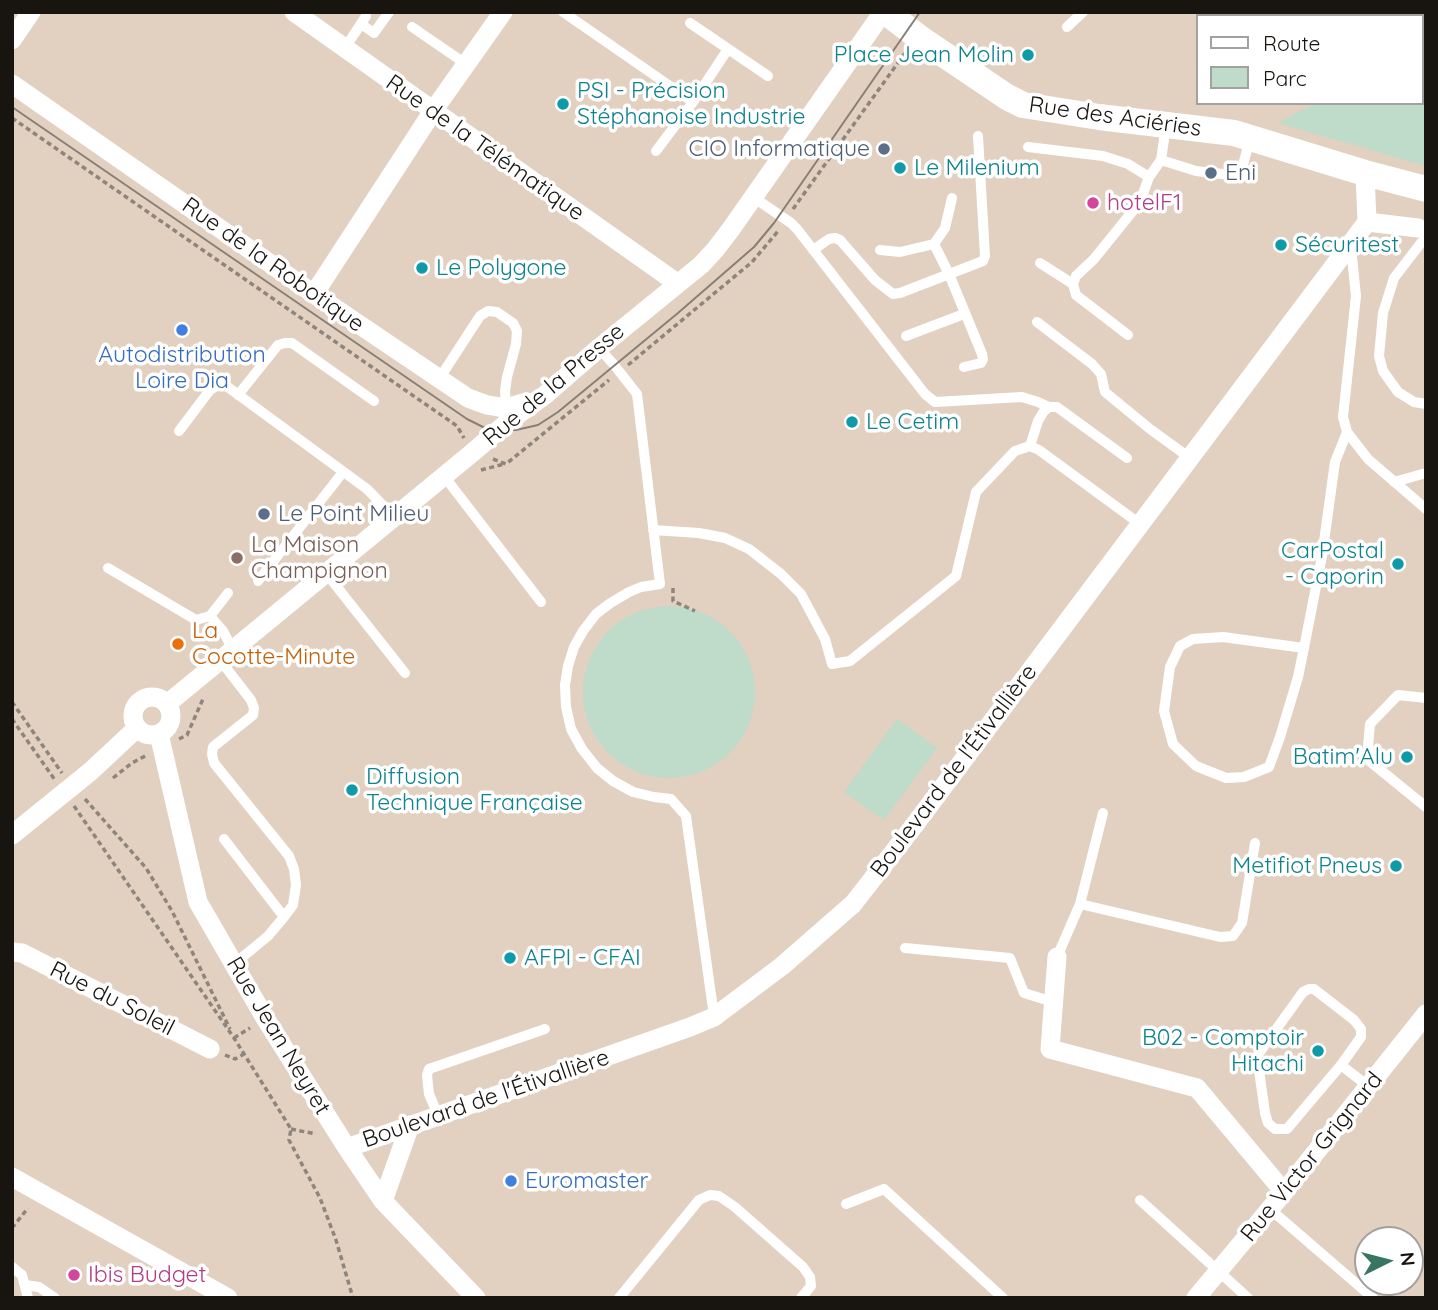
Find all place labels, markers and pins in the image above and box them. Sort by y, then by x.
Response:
place label: Place Jean Molin [834,41,1014,69]
marker: Place Jean Molin [1020,47,1036,63]
place label: PSI - Précision Stéphanoise Industrie [577,77,806,131]
marker: PSI - Précision Stéphanoise Industrie [555,96,571,112]
place label: CIO Informatique [688,135,870,163]
marker: CIO Informatique [876,141,892,157]
place label: Le Milenium [914,154,1040,182]
place label: Eni [1225,159,1256,187]
marker: Le Milenium [892,160,908,176]
marker: Eni [1203,165,1219,181]
place label: hotelF1 [1107,189,1181,217]
marker: hotelF1 [1085,195,1101,211]
place label: Sécuritest [1295,231,1399,259]
marker: Sécuritest [1273,237,1289,253]
place label: Le Polygone [436,254,567,282]
marker: Le Polygone [414,260,430,276]
marker: Autodistribution Loire Dia [174,322,190,338]
place label: Autodistribution Loire Dia [98,341,266,395]
place label: Le Cetim [866,408,959,436]
marker: Le Cetim [844,414,860,430]
place label: Le Point Milieu [278,500,429,528]
marker: Le Point Milieu [256,506,272,522]
place label: La Maison Champignon [251,531,388,585]
place label: CarPostal - Caporin [1281,537,1384,591]
marker: La Maison Champignon [229,550,245,566]
marker: CarPostal - Caporin [1390,556,1406,572]
place label: La Cocotte-Minute [192,617,355,671]
marker: La Cocotte-Minute [170,636,186,652]
place label: Batim'Alu [1293,743,1393,771]
marker: Batim'Alu [1399,749,1415,765]
place label: Diffusion Technique Française [366,763,583,817]
marker: Diffusion Technique Française [344,782,360,798]
place label: Metifiot Pneus [1232,852,1382,880]
marker: Metifiot Pneus [1388,858,1404,874]
place label: AFPI - CFAI [524,944,641,972]
marker: AFPI - CFAI [502,950,518,966]
place label: B02 - Comptoir Hitachi [1142,1024,1304,1078]
marker: B02 - Comptoir Hitachi [1310,1043,1326,1059]
place label: Euromaster [525,1167,648,1195]
marker: Euromaster [503,1173,519,1189]
place label: Ibis Budget [88,1261,206,1289]
marker: Ibis Budget [66,1267,82,1283]

